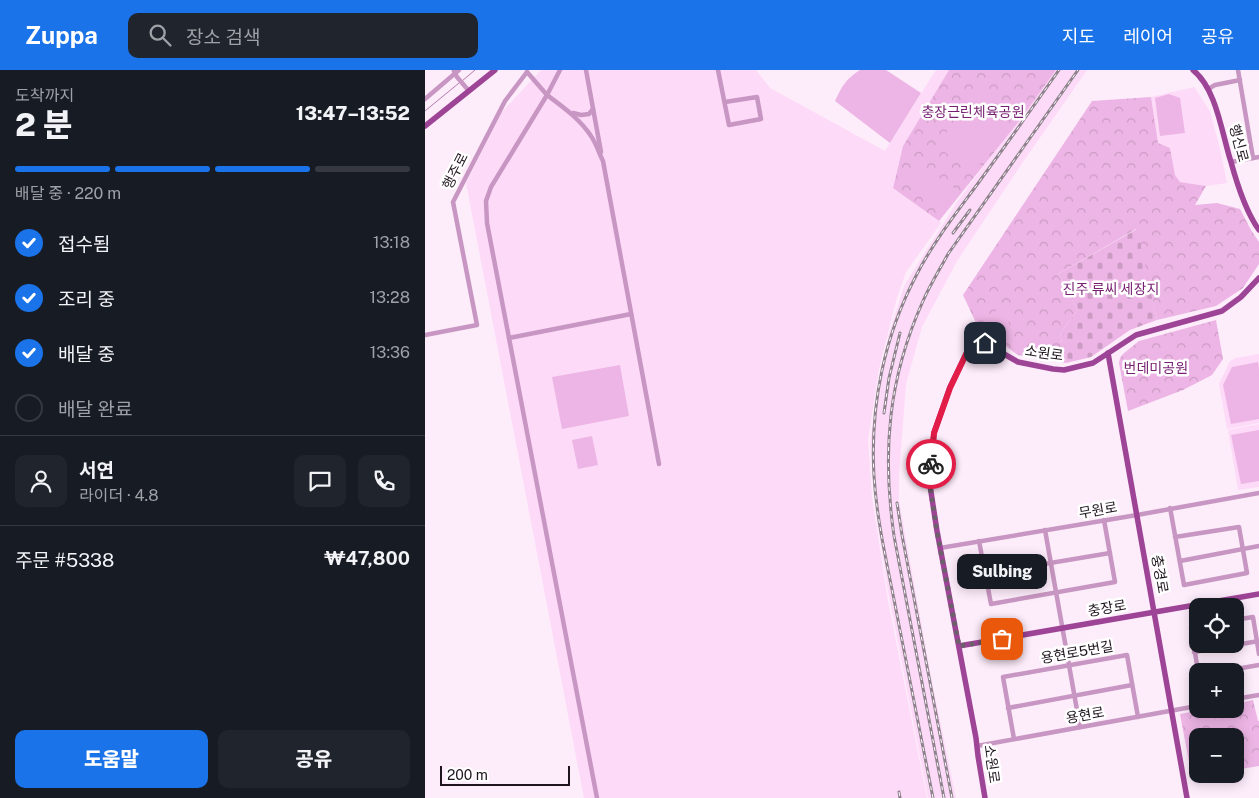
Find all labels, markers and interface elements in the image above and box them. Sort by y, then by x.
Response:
search box [128,13,478,58]
text: Zuppa [25,21,98,49]
icon: search [146,21,174,49]
text: 장소 검색 [186,26,260,48]
text: 지도 [1062,26,1095,47]
text: 레이어 [1123,26,1173,47]
text: 공유 [1201,26,1234,47]
text: 도착까지 [15,86,74,105]
text: 13:47–13:52 [296,102,410,124]
park label: 충장근린체육공원 [921,104,1025,120]
text: 2 분 [15,106,72,143]
street label: 행신로 [1226,122,1252,164]
street label: 행주로 [439,150,471,192]
text: 배달 중 · 220 m [15,184,121,203]
icon: check [15,229,43,257]
text: 접수됨 [58,233,110,255]
text: 13:18 [373,233,410,252]
park label: 진주 류씨 세장지 [1063,281,1159,297]
icon: check [15,284,43,312]
text: 조리 중 [58,288,115,310]
text: 13:28 [370,288,410,307]
pin [964,322,1006,364]
icon: home [971,329,999,357]
icon: check [15,339,43,367]
street label: 소원로 [1024,342,1064,364]
text: 배달 중 [58,343,115,365]
text: 13:36 [370,343,410,362]
park label: 번데미공원 [1124,360,1188,376]
text: 배달 완료 [58,398,133,420]
courier [906,439,956,489]
icon: bike [917,450,945,478]
button: person [15,455,67,507]
button: chat [294,455,346,507]
button: phone [358,455,410,507]
text: 서연 [79,459,114,481]
text: 라이더 · 4.8 [79,486,159,505]
street label: 무원로 [1078,499,1119,521]
text: ₩47,800 [324,547,410,569]
text: 주문 #5338 [15,549,114,571]
callout: Sulbing [957,554,1047,589]
street label: 충경로 [1149,554,1171,595]
text: Sulbing [972,562,1032,581]
street label: 충장로 [1087,597,1128,619]
map controls [1189,598,1244,783]
button: locate [1189,598,1244,653]
pin [981,618,1023,660]
icon: bag [988,625,1016,653]
street label: 용현로5번길 [1039,638,1115,666]
button: + [1189,663,1244,718]
street label: 용현로 [1065,704,1106,726]
button: − [1189,728,1244,783]
button: 도움말 [15,730,208,788]
button: 공유 [218,730,410,788]
street label: 소원로 [981,744,1003,784]
scale bar [440,763,570,786]
text: 200 m [447,767,488,783]

